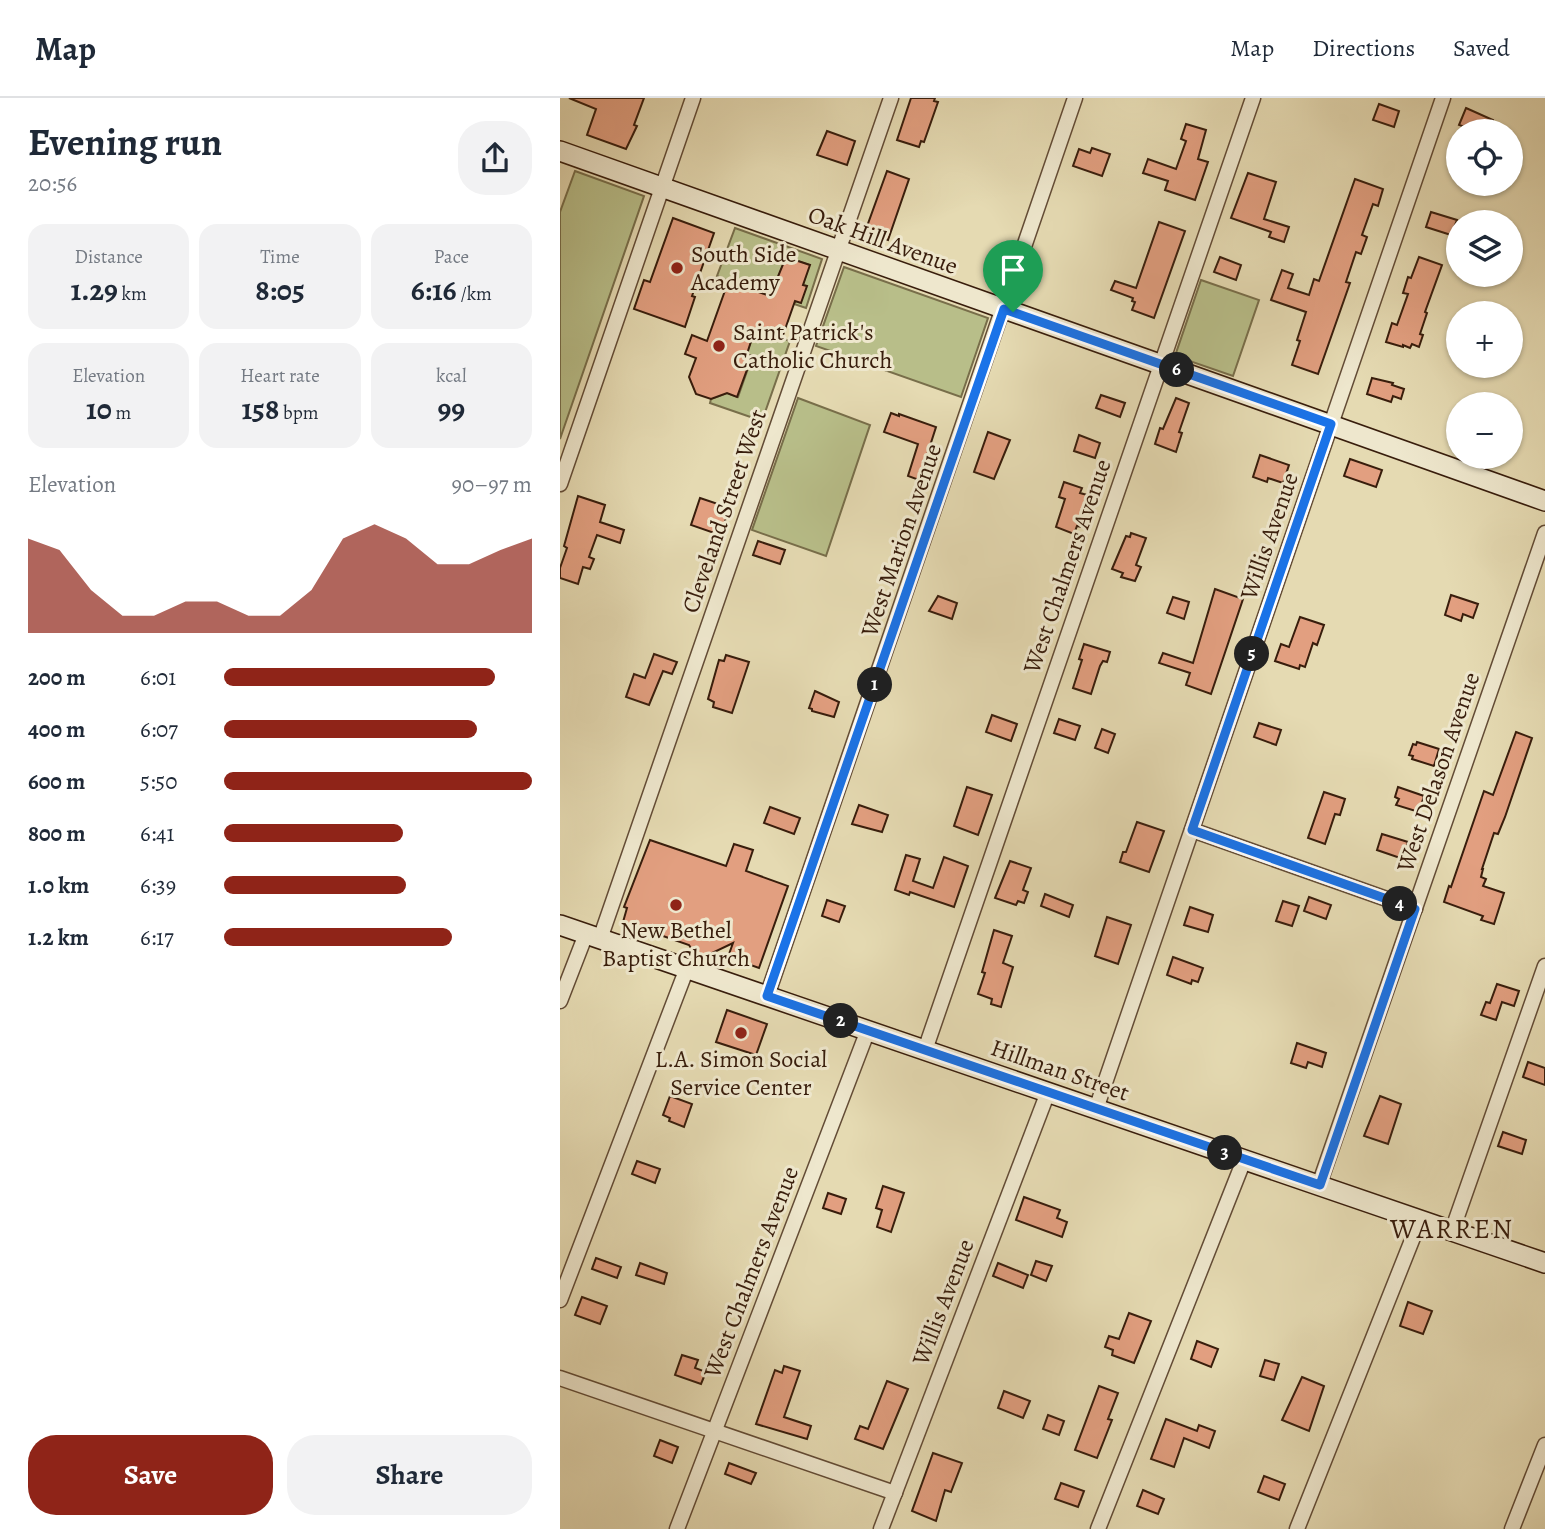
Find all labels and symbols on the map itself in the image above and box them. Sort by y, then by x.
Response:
street label: Oak Hill Avenue [804,198,962,282]
place label: South Side Academy [690,238,797,298]
pin [983,240,1043,312]
marker: South Side Academy [669,260,685,276]
place label: Saint Patrick's Catholic Church [733,316,892,376]
marker: Saint Patrick's Catholic Church [711,338,727,354]
pin: 6 [1160,352,1194,388]
street label: Cleveland Street West [674,405,774,617]
street label: West Marion Avenue [853,439,949,642]
street label: West Chalmers Avenue [1015,455,1119,678]
street label: Willis Avenue [1232,468,1306,605]
pin: 5 [1234,636,1270,672]
pin: 1 [858,668,892,702]
street label: West Delason Avenue [1388,668,1487,877]
pin: 4 [1382,886,1418,922]
marker: New Bethel Baptist Church [668,897,684,913]
place label: New Bethel Baptist Church [602,914,750,974]
pin: 2 [824,1004,858,1038]
marker: L.A. Simon Social Service Center [733,1025,749,1041]
street label: Hillman Street [987,1031,1134,1109]
place label: L.A. Simon Social Service Center [655,1043,827,1103]
pin: 3 [1208,1136,1242,1170]
street label: West Chalmers Avenue [696,1162,806,1383]
district label: WARREN [1389,1210,1514,1248]
street label: Willis Avenue [904,1234,982,1371]

